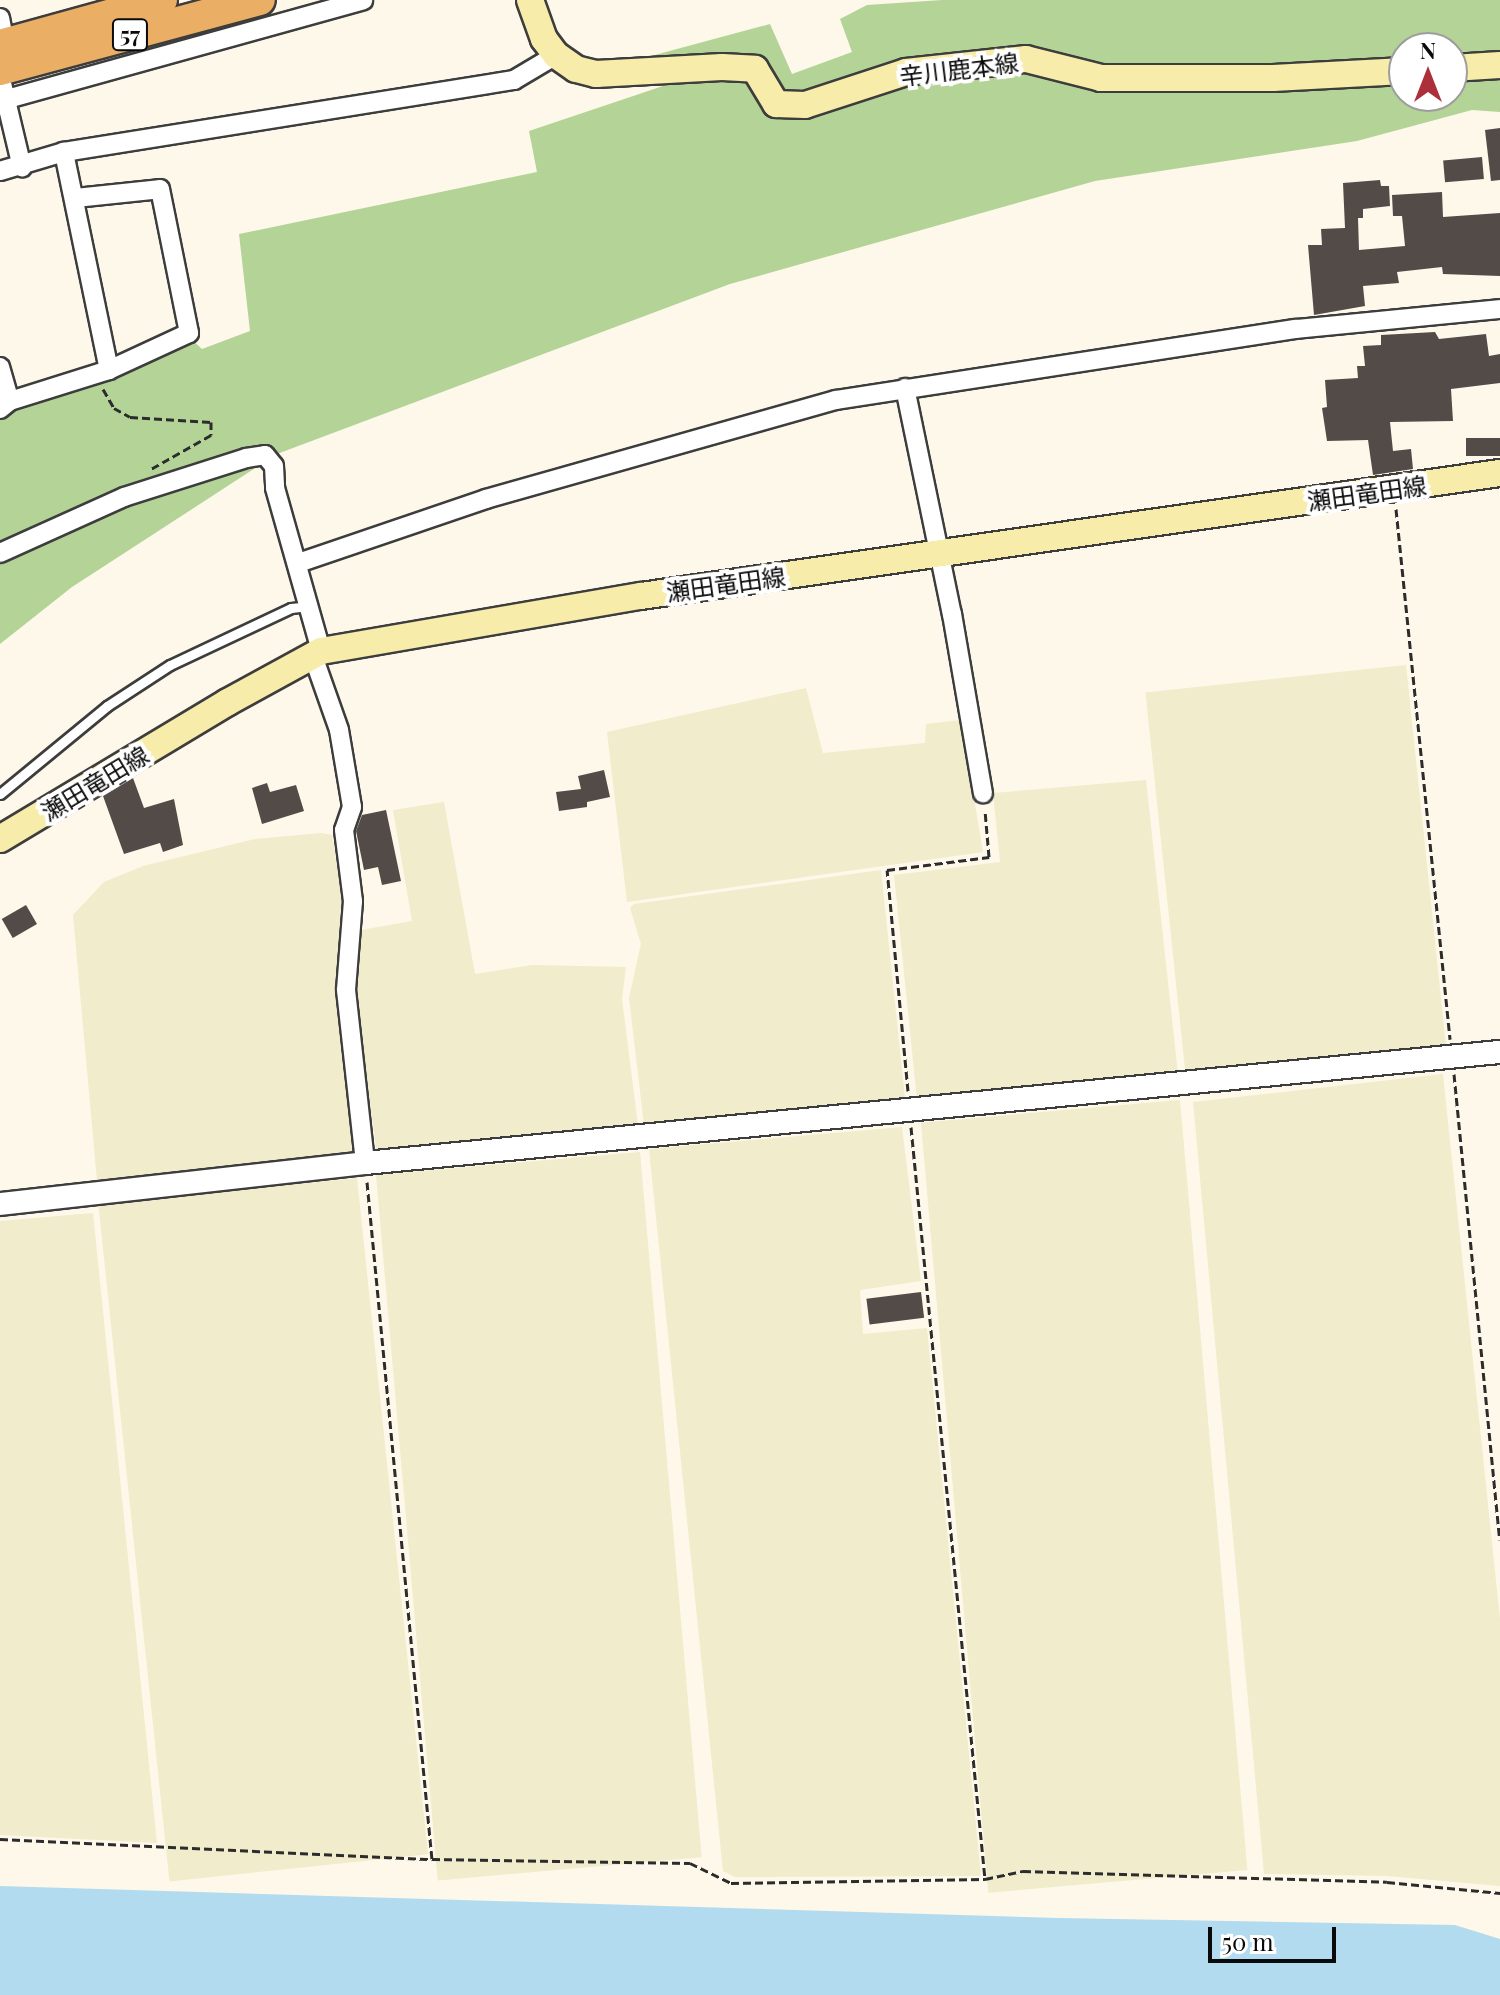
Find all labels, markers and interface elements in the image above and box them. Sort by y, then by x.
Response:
road number: 57 [110,17,150,53]
north arrow [1388,32,1468,112]
text: N [1420,35,1436,65]
street label: 辛川鹿本線 [898,47,1020,91]
street label: 瀬田竜田線 [1306,470,1428,516]
street label: 瀬田竜田線 [665,561,787,607]
street label: 瀬田竜田線 [36,740,154,826]
scale bar [1212,1911,1340,1961]
text: 50 m [1222,1925,1274,1957]

